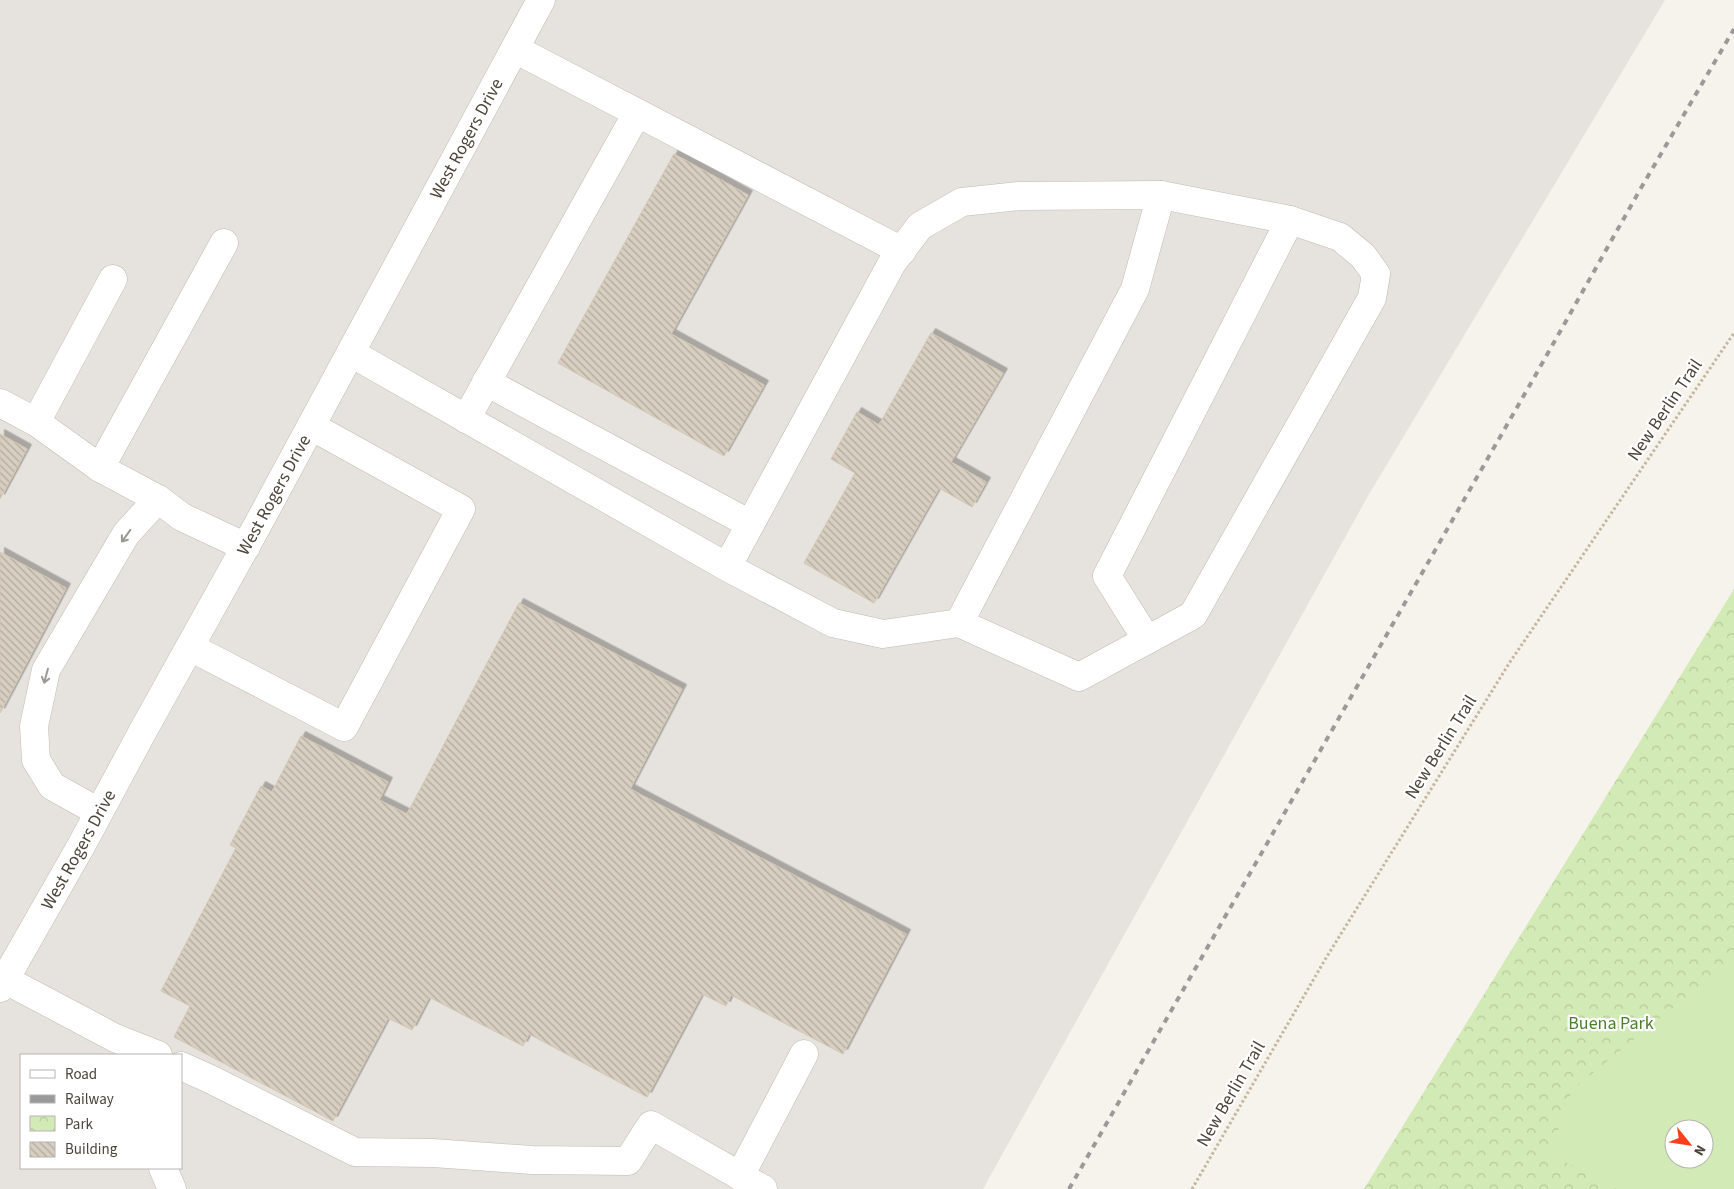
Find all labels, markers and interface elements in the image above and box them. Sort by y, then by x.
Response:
street label: West Rogers Drive [423,74,509,203]
street label: New Berlin Trail [1622,354,1708,466]
street label: West Rogers Drive [231,430,317,560]
one-way arrow [121,529,131,543]
one-way arrow [40,668,50,684]
street label: New Berlin Trail [1399,690,1483,804]
street label: West Rogers Drive [35,785,122,914]
park label: Buena Park [1568,1011,1654,1036]
street label: New Berlin Trail [1191,1037,1271,1151]
legend [20,1054,182,1169]
text: Road [65,1064,97,1085]
text: Railway [65,1089,114,1110]
text: Park [65,1114,94,1135]
north arrow [1664,1119,1714,1169]
text: Building [65,1139,118,1160]
text: N [1688,1141,1710,1159]

